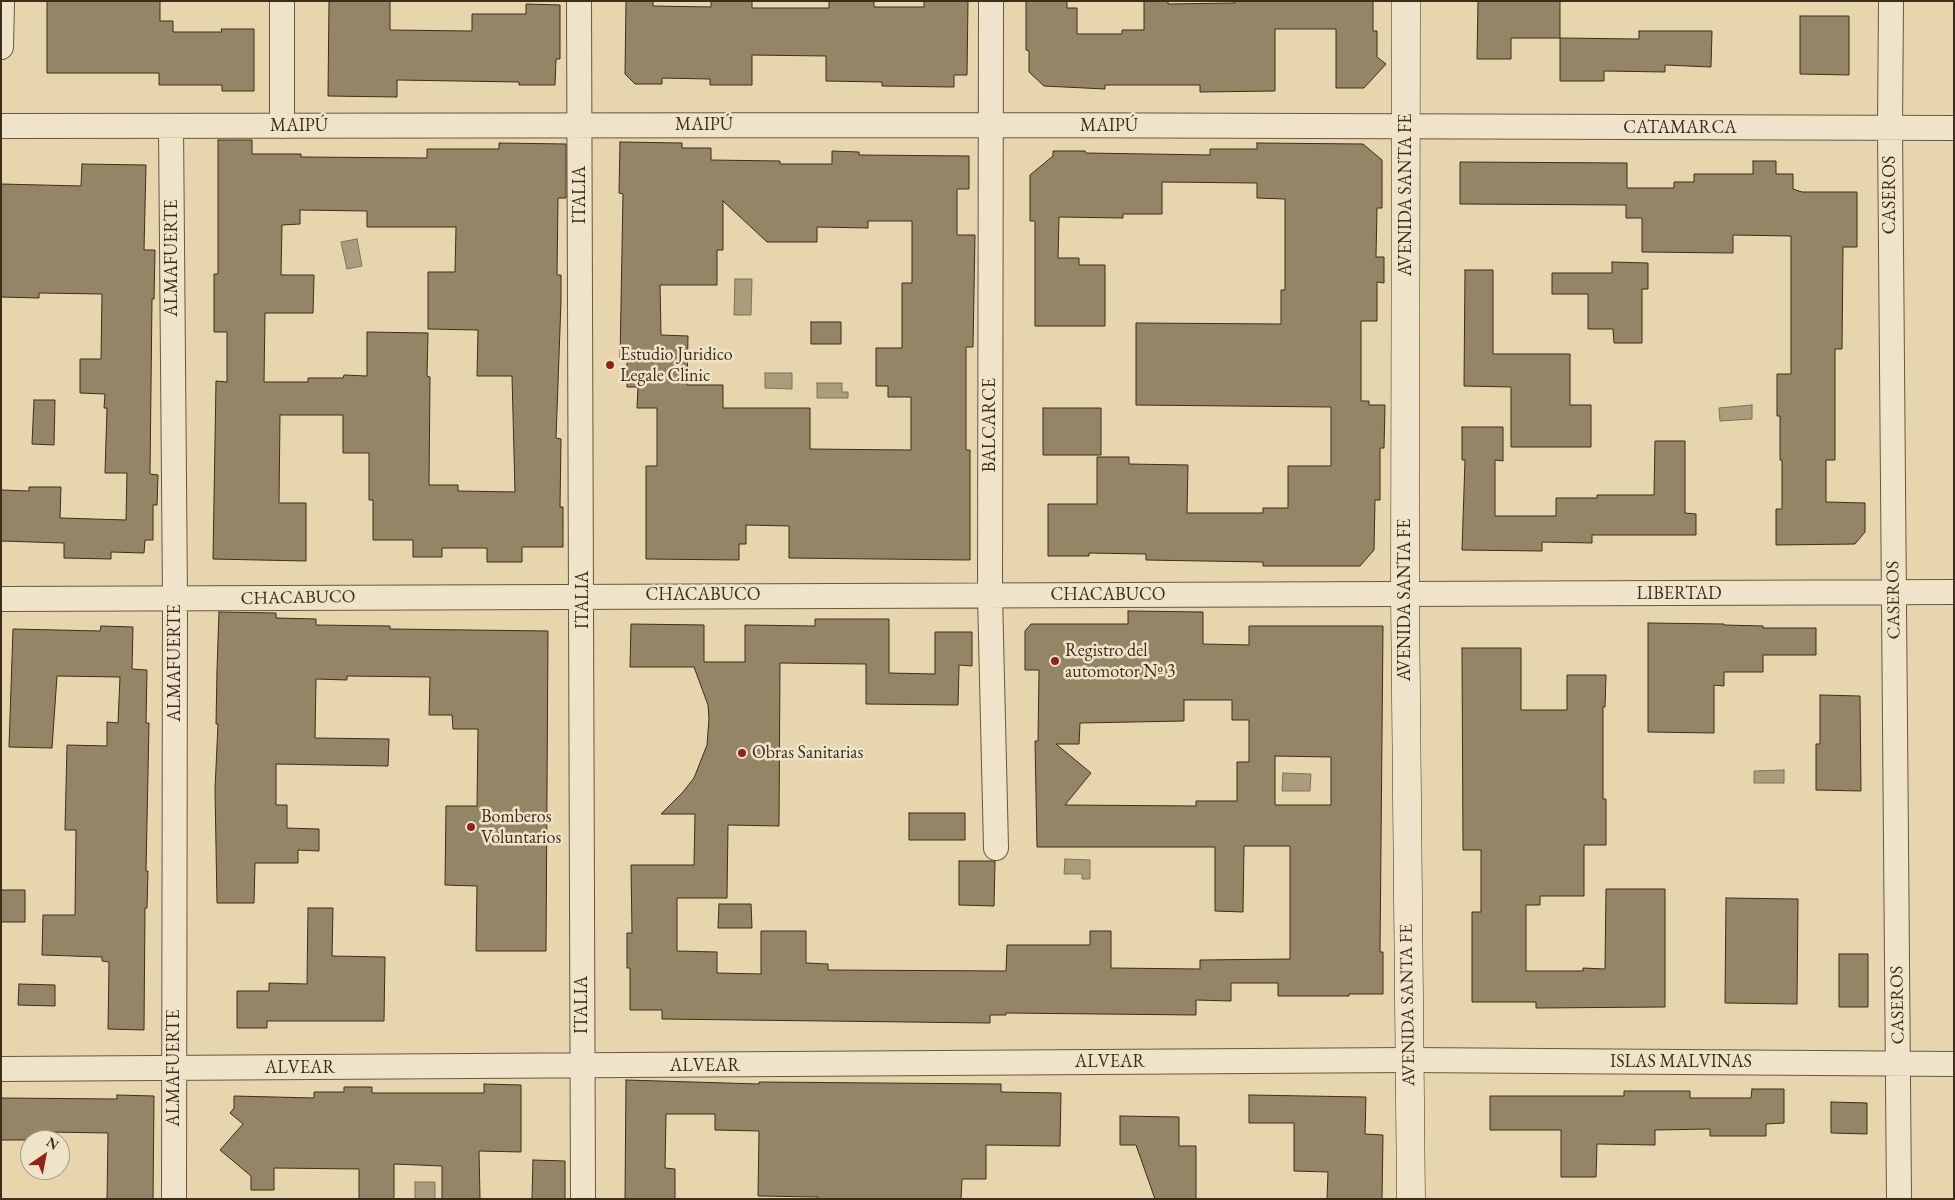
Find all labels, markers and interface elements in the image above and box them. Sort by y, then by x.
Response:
street label: MAIPÚ [675,114,733,136]
street label: AVENIDA SANTA FE [1395,114,1417,276]
street label: MAIPÚ [270,115,328,137]
street label: MAIPÚ [1080,115,1138,137]
street label: CATAMARCA [1623,117,1737,139]
street label: CASEROS [1879,156,1901,234]
street label: ITALIA [569,166,591,224]
street label: ALMAFUERTE [161,199,183,317]
place label: Estudio Juridico Legale Clinic [620,344,733,386]
marker: Estudio Juridico Legale Clinic [604,359,616,371]
street label: BALCARCE [979,378,1001,472]
street label: AVENIDA SANTA FE [1394,519,1416,681]
street label: CASEROS [1883,560,1905,640]
street label: ITALIA [572,571,594,629]
street label: LIBERTAD [1637,583,1721,605]
street label: CHACABUCO [646,584,760,606]
street label: CHACABUCO [1051,584,1165,606]
street label: CHACABUCO [240,586,356,610]
street label: ALMAFUERTE [164,604,186,722]
place label: Registro del automotor Nº 3 [1065,640,1175,682]
marker: Registro del automotor Nº 3 [1049,655,1061,667]
place label: Obras Sanitarias [752,742,863,764]
marker: Obras Sanitarias [736,747,748,759]
place label: Bomberos Voluntarios [481,806,561,849]
marker: Bomberos Voluntarios [465,821,477,833]
street label: AVENIDA SANTA FE [1396,923,1420,1087]
street label: CASEROS [1887,965,1909,1045]
street label: ITALIA [571,976,593,1034]
street label: ALMAFUERTE [163,1009,185,1127]
street label: ALVEAR [1075,1051,1145,1073]
street label: ISLAS MALVINAS [1610,1051,1752,1073]
street label: ALVEAR [670,1055,740,1077]
street label: ALVEAR [265,1057,335,1079]
north arrow [20,1130,70,1180]
text: N [43,1133,62,1154]

